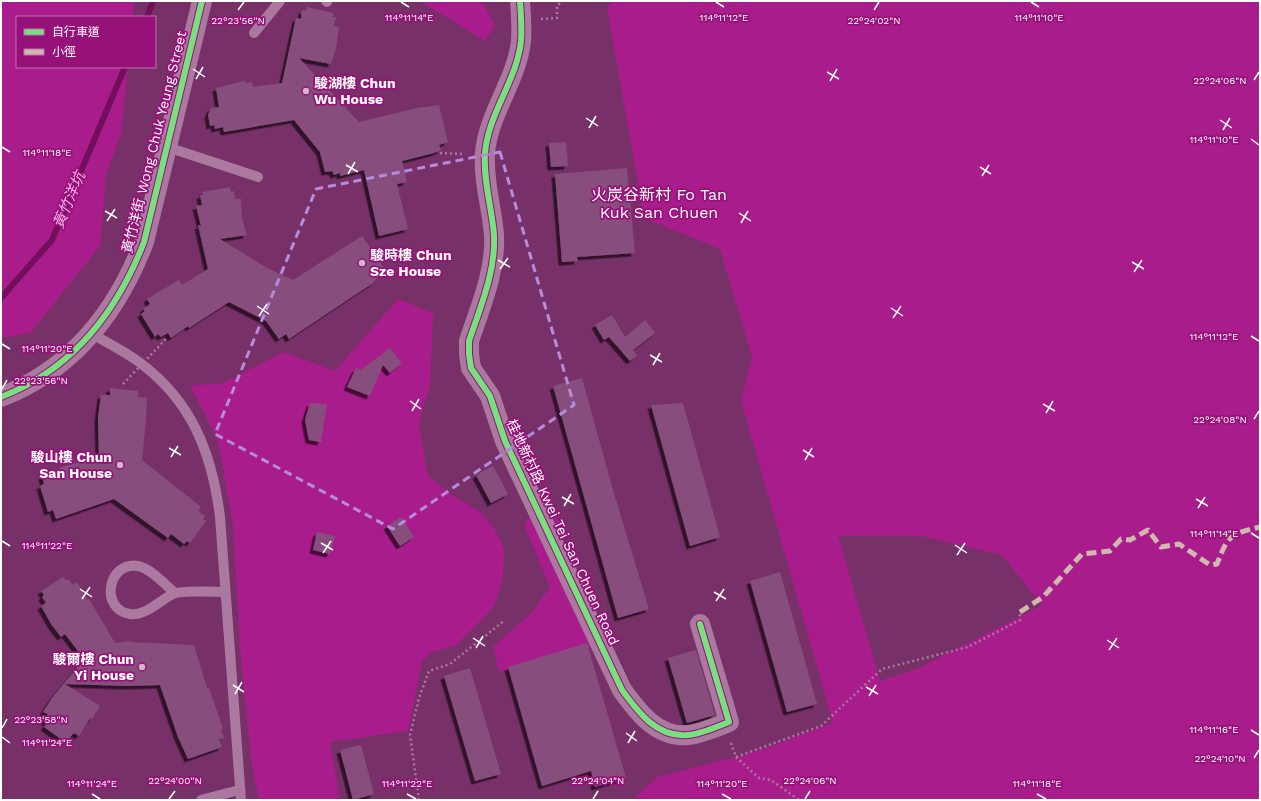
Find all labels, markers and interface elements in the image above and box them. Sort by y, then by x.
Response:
text: 114°11'14"E [385,12,433,23]
text: 114°11'12"E [700,12,748,23]
text: 114°11'10"E [1014,12,1064,23]
text: 22°23'56"N [211,15,265,26]
text: 22°24'02"N [847,15,901,26]
legend [16,16,156,68]
text: 自行車道 [52,25,100,39]
street label: 黃竹洋街 Wong Chuk Yeung Street [119,29,189,255]
text: 小徑 [52,45,76,59]
place label: 駿湖樓 Chun Wu House [314,75,396,107]
text: 22°24'06"N [1193,75,1247,86]
marker: 駿湖樓 Chun Wu House [301,86,311,96]
text: 114°11'10"E [1189,134,1239,145]
text: 114°11'18"E [22,147,72,158]
water label: 黃竹洋坑 [49,167,90,231]
district label: 火炭谷新村 Fo Tan Kuk San Chuen [591,185,727,222]
place label: 駿時樓 Chun Sze House [370,247,452,279]
marker: 駿時樓 Chun Sze House [357,258,367,268]
text: 114°11'12"E [1190,331,1238,342]
text: 114°11'20"E [21,343,73,354]
text: 22°23'56"N [14,375,68,386]
text: 22°24'08"N [1193,414,1247,425]
street label: 桂地新村路 Kwei Tei San Chuen Road [503,417,623,647]
place label: 駿山樓 Chun San House [30,449,112,481]
marker: 駿山樓 Chun San House [115,460,125,470]
text: 114°11'14"E [1190,528,1238,539]
text: 114°11'22"E [22,540,72,551]
place label: 駿爾樓 Chun Yi House [52,651,134,683]
marker: 駿爾樓 Chun Yi House [137,662,147,672]
text: 22°23'58"N [14,714,68,725]
text: 114°11'16"E [1189,724,1239,735]
text: 114°11'24"E [22,737,72,748]
text: 22°24'10"N [1194,753,1246,764]
text: 22°24'00"N [148,775,202,786]
text: 22°24'04"N [572,775,624,786]
text: 22°24'06"N [783,775,837,786]
text: 114°11'24"E [67,778,117,789]
text: 114°11'22"E [382,778,432,789]
text: 114°11'20"E [696,778,748,789]
text: 114°11'18"E [1012,778,1062,789]

